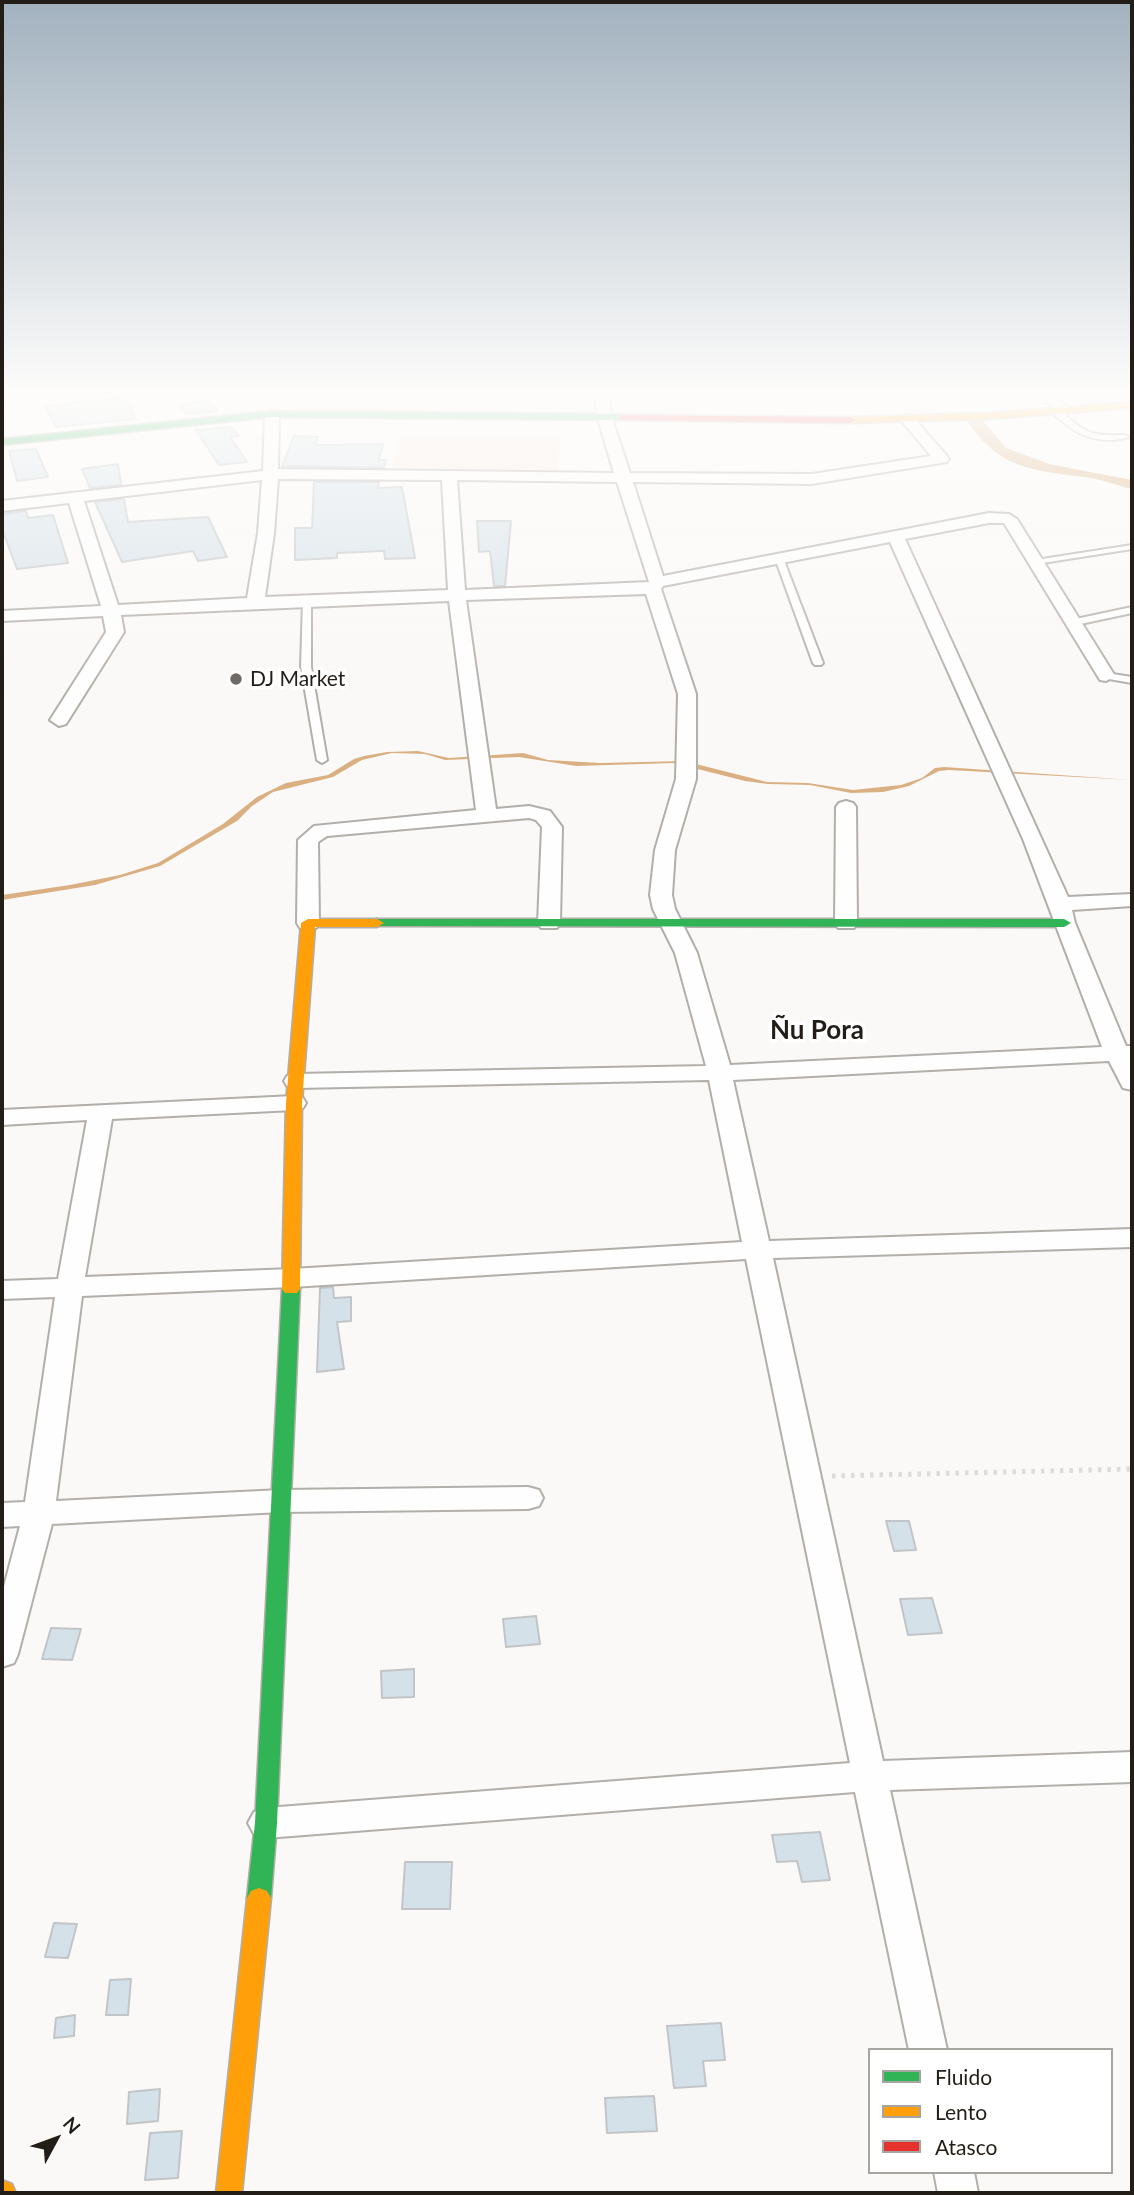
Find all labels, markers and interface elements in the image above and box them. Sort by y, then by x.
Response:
place label: DJ Market [250,666,345,692]
marker: DJ Market [228,671,244,687]
district label: Ñu Pora [770,1015,864,1047]
legend [868,2048,1113,2174]
text: Fluido [935,2064,992,2089]
text: Lento [935,2099,987,2124]
north arrow [21,2104,91,2174]
text: N [59,2112,86,2138]
text: Atasco [935,2134,997,2159]

